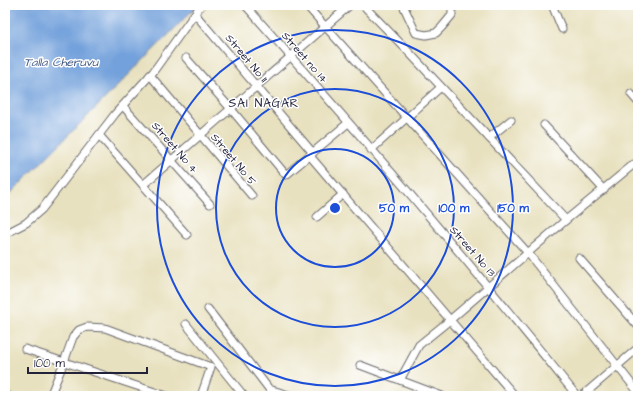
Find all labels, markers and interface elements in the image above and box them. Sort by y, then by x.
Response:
street label: Street no 14 [278,29,331,87]
street label: Street No 11 [222,31,272,86]
water label: Talla Cheruvu [24,54,99,71]
district label: SAI NAGAR [229,95,299,112]
street label: Street No 4 [148,119,201,177]
street label: Street No 5 [207,130,260,189]
text: 50 m [379,200,410,217]
text: 100 m [439,200,470,217]
text: 150 m [497,200,530,217]
centre of rings [328,201,342,215]
street label: Street No 13 [446,223,499,280]
scale bar [28,349,147,375]
text: 100 m [34,355,65,372]

